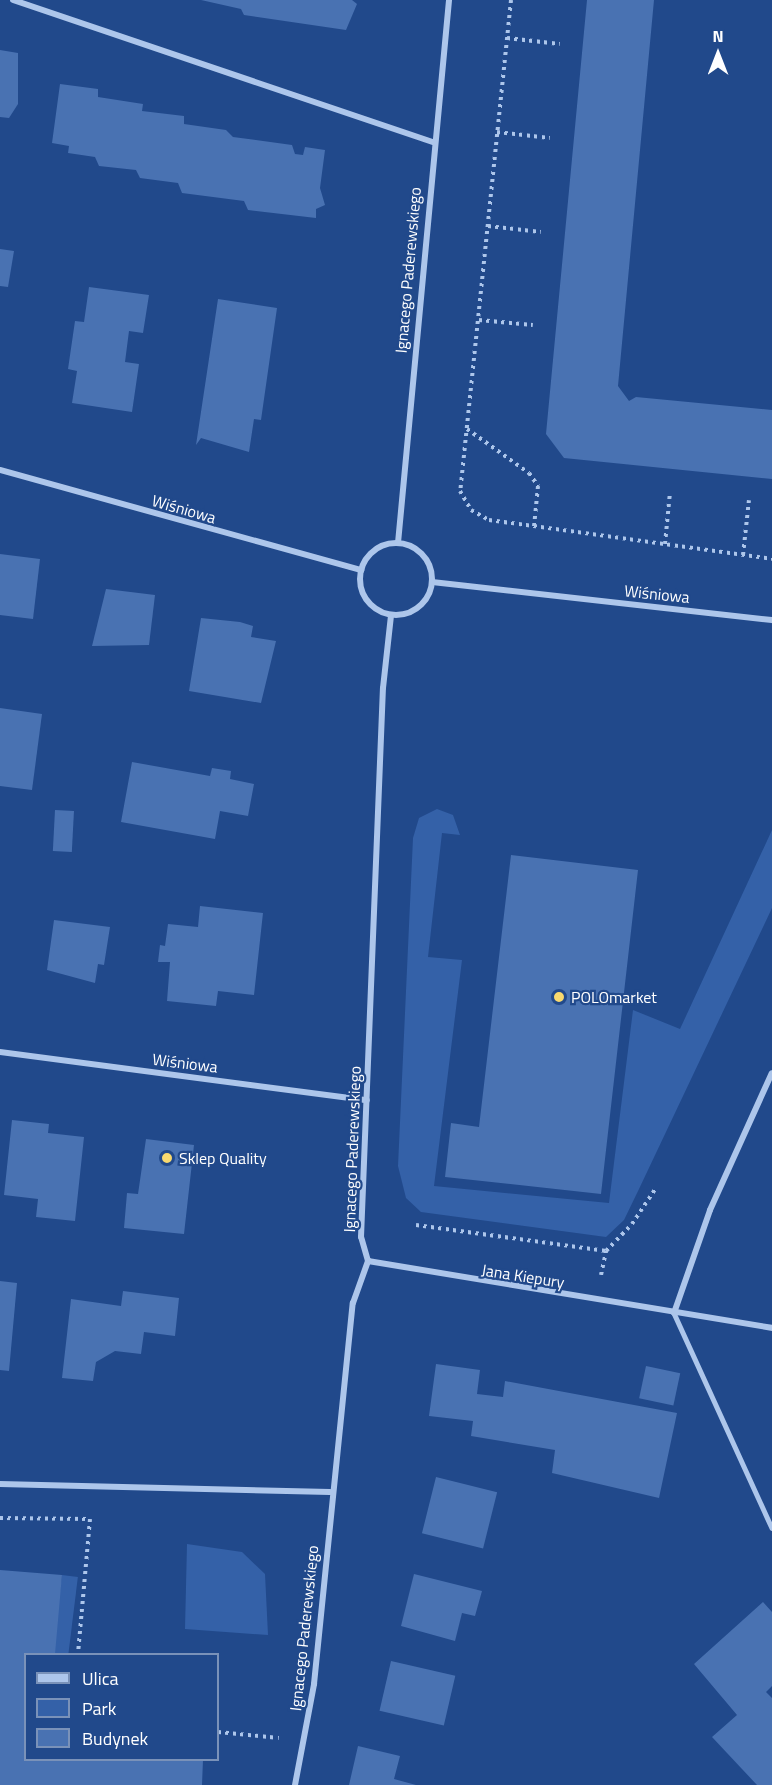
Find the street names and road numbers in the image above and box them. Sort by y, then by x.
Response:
street label: Ignacego Paderewskiego [391,186,425,354]
street label: Wiśniowa [150,491,218,527]
street label: Wiśniowa [623,581,691,607]
street label: Wiśniowa [151,1049,219,1077]
street label: Ignacego Paderewskiego [339,1065,365,1233]
street label: Jana Kiepury [480,1260,566,1292]
street label: Ignacego Paderewskiego [286,1544,322,1712]

